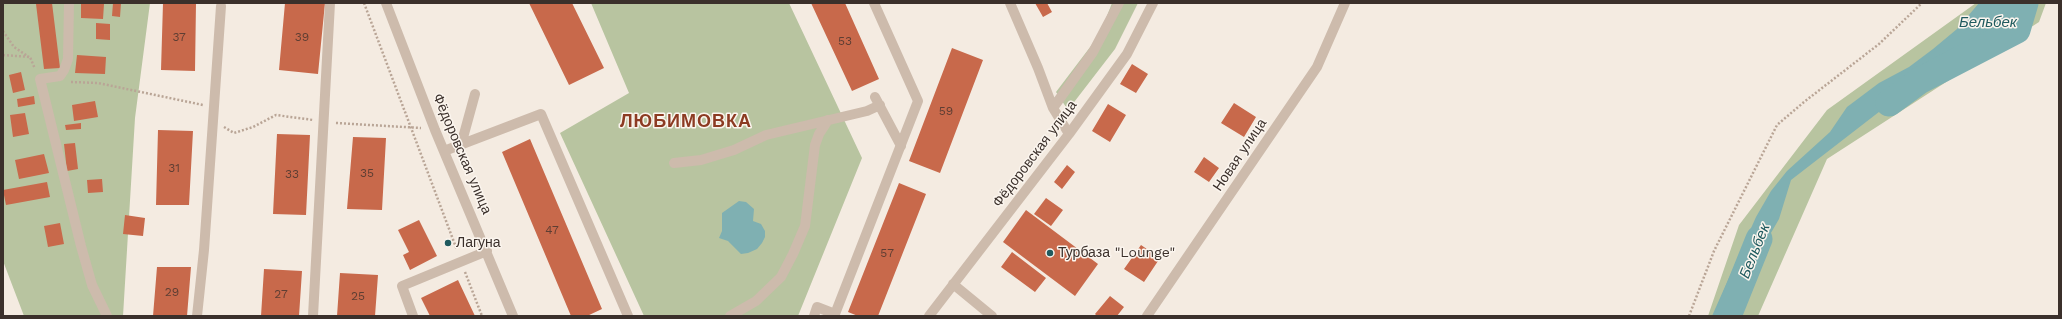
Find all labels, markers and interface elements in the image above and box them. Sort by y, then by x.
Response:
water label: Бельбек [1959,14,2017,32]
house number: 37 [172,30,186,44]
house number: 39 [295,30,309,44]
house number: 53 [838,34,852,48]
street label: Фёдоровская улица [429,91,495,217]
street label: Фёдоровская улица [989,97,1081,211]
house number: 59 [939,104,953,118]
district label: ЛЮБИМОВКА [620,111,752,133]
street label: Новая улица [1210,116,1270,194]
house number: 31 [168,161,180,175]
house number: 35 [360,166,374,180]
house number: 33 [285,167,299,181]
water label: Бельбек [1736,221,1774,281]
house number: 47 [545,223,559,237]
place label: Лагуна [456,235,501,251]
marker: Лагуна [443,238,453,248]
place label: Турбаза "Lounge" [1058,245,1175,261]
house number: 57 [880,246,894,260]
marker: Турбаза "Lounge" [1045,248,1055,258]
house number: 29 [165,285,179,299]
house number: 27 [274,287,288,301]
house number: 25 [351,289,365,303]

